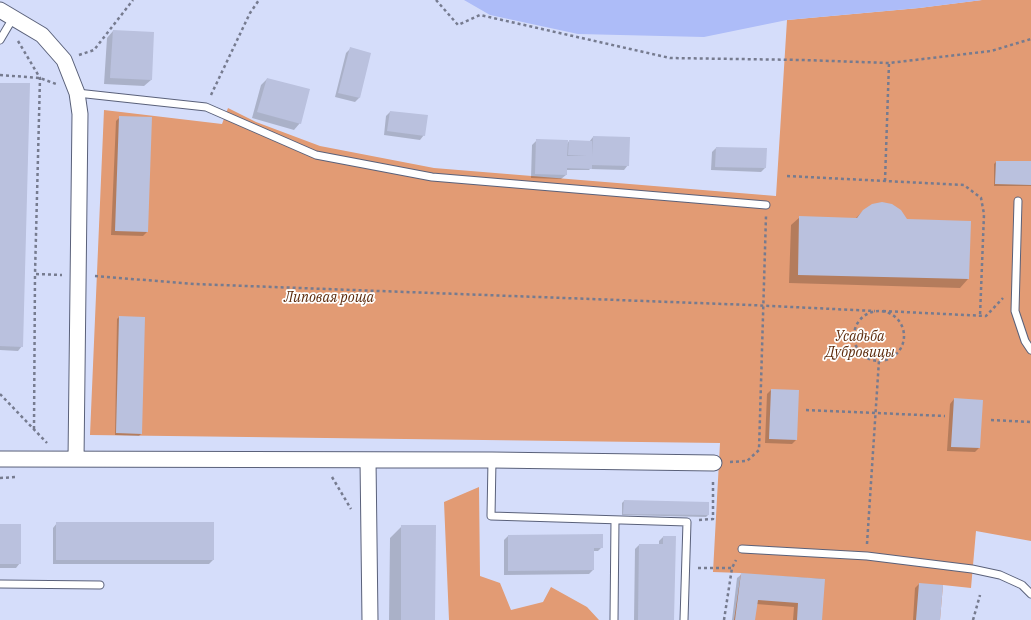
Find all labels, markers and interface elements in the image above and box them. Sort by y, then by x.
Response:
park label: Липовая роща [284,290,374,306]
park label: Усадьба Дубровицы [825,329,895,362]

